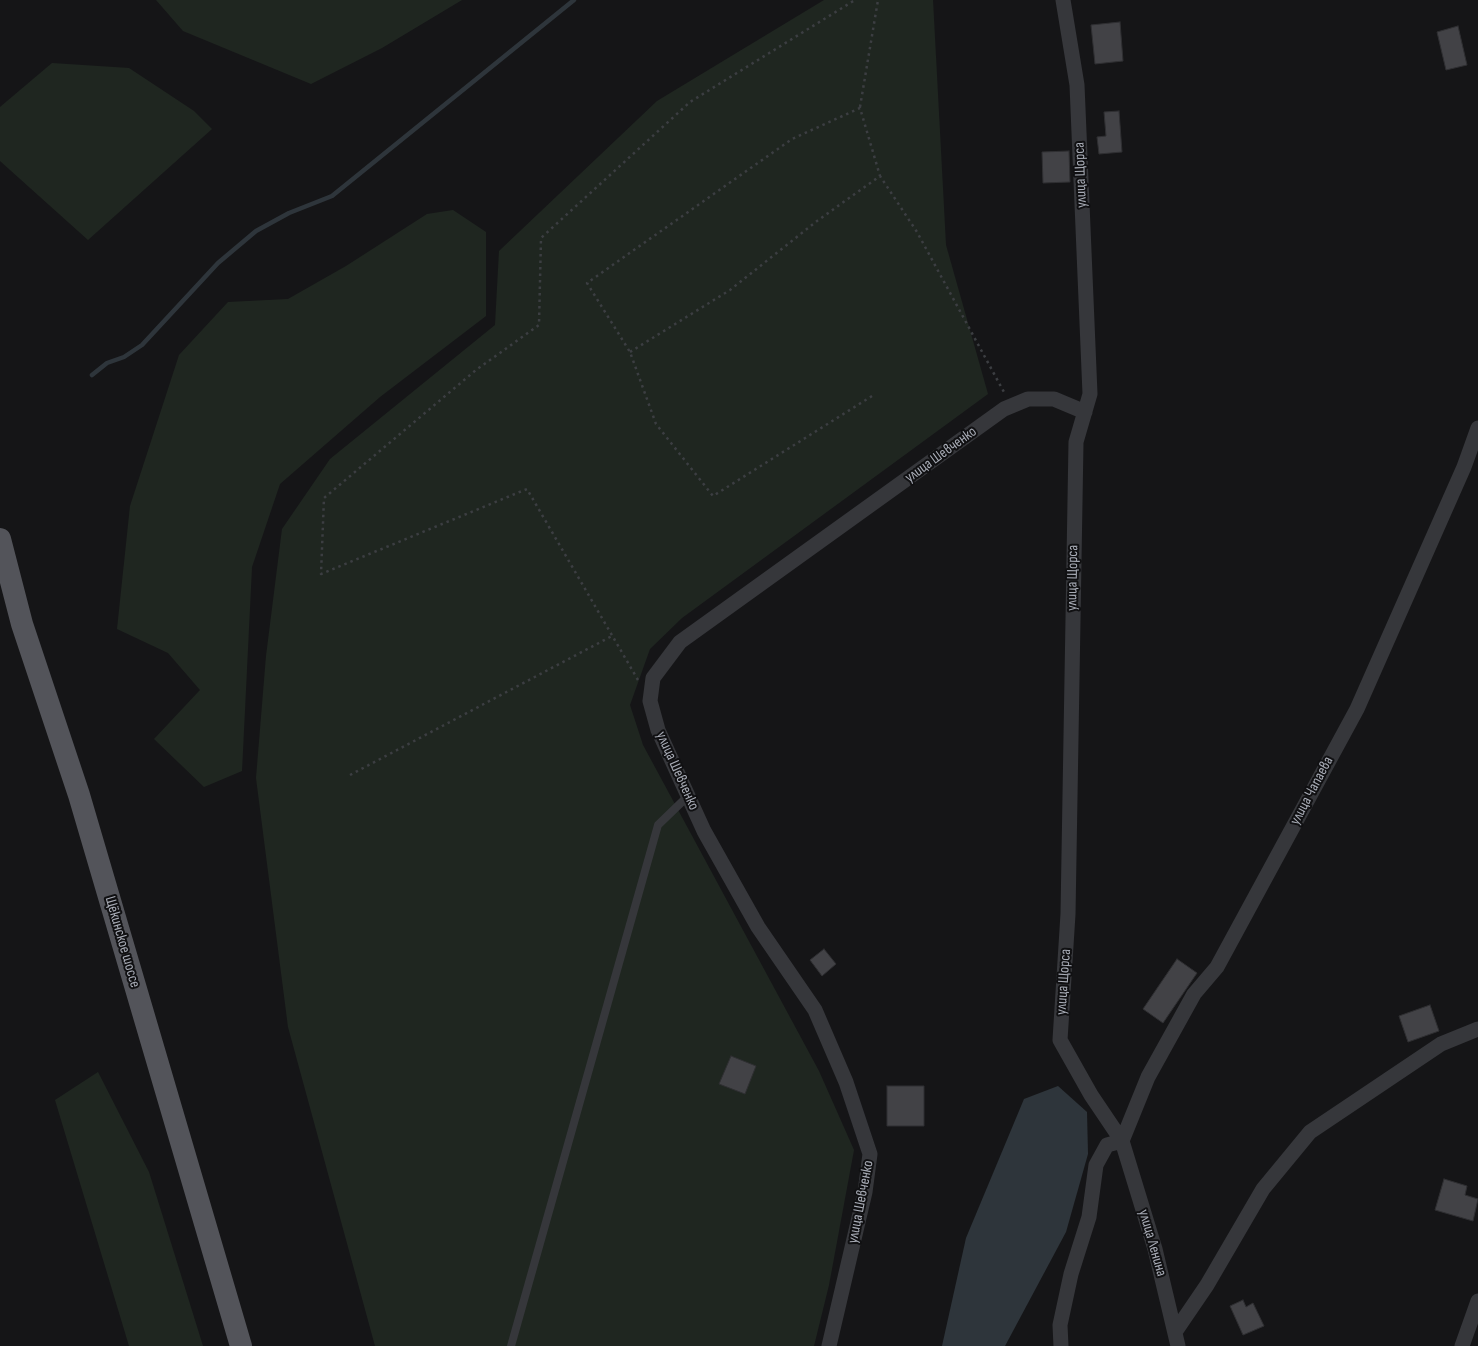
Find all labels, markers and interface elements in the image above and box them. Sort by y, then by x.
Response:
street label: улица Щорса [1071,142,1091,208]
street label: улица Шевченко [902,423,980,487]
street label: улица Щорса [1063,545,1083,611]
street label: улица Шевченко [652,729,702,813]
street label: улица Чапаева [1286,754,1338,828]
street label: Щёкинское шоссе [100,894,144,990]
street label: улица Щорса [1053,948,1075,1016]
street label: улица Шевченко [844,1159,878,1245]
street label: улица Ленина [1134,1207,1170,1279]

